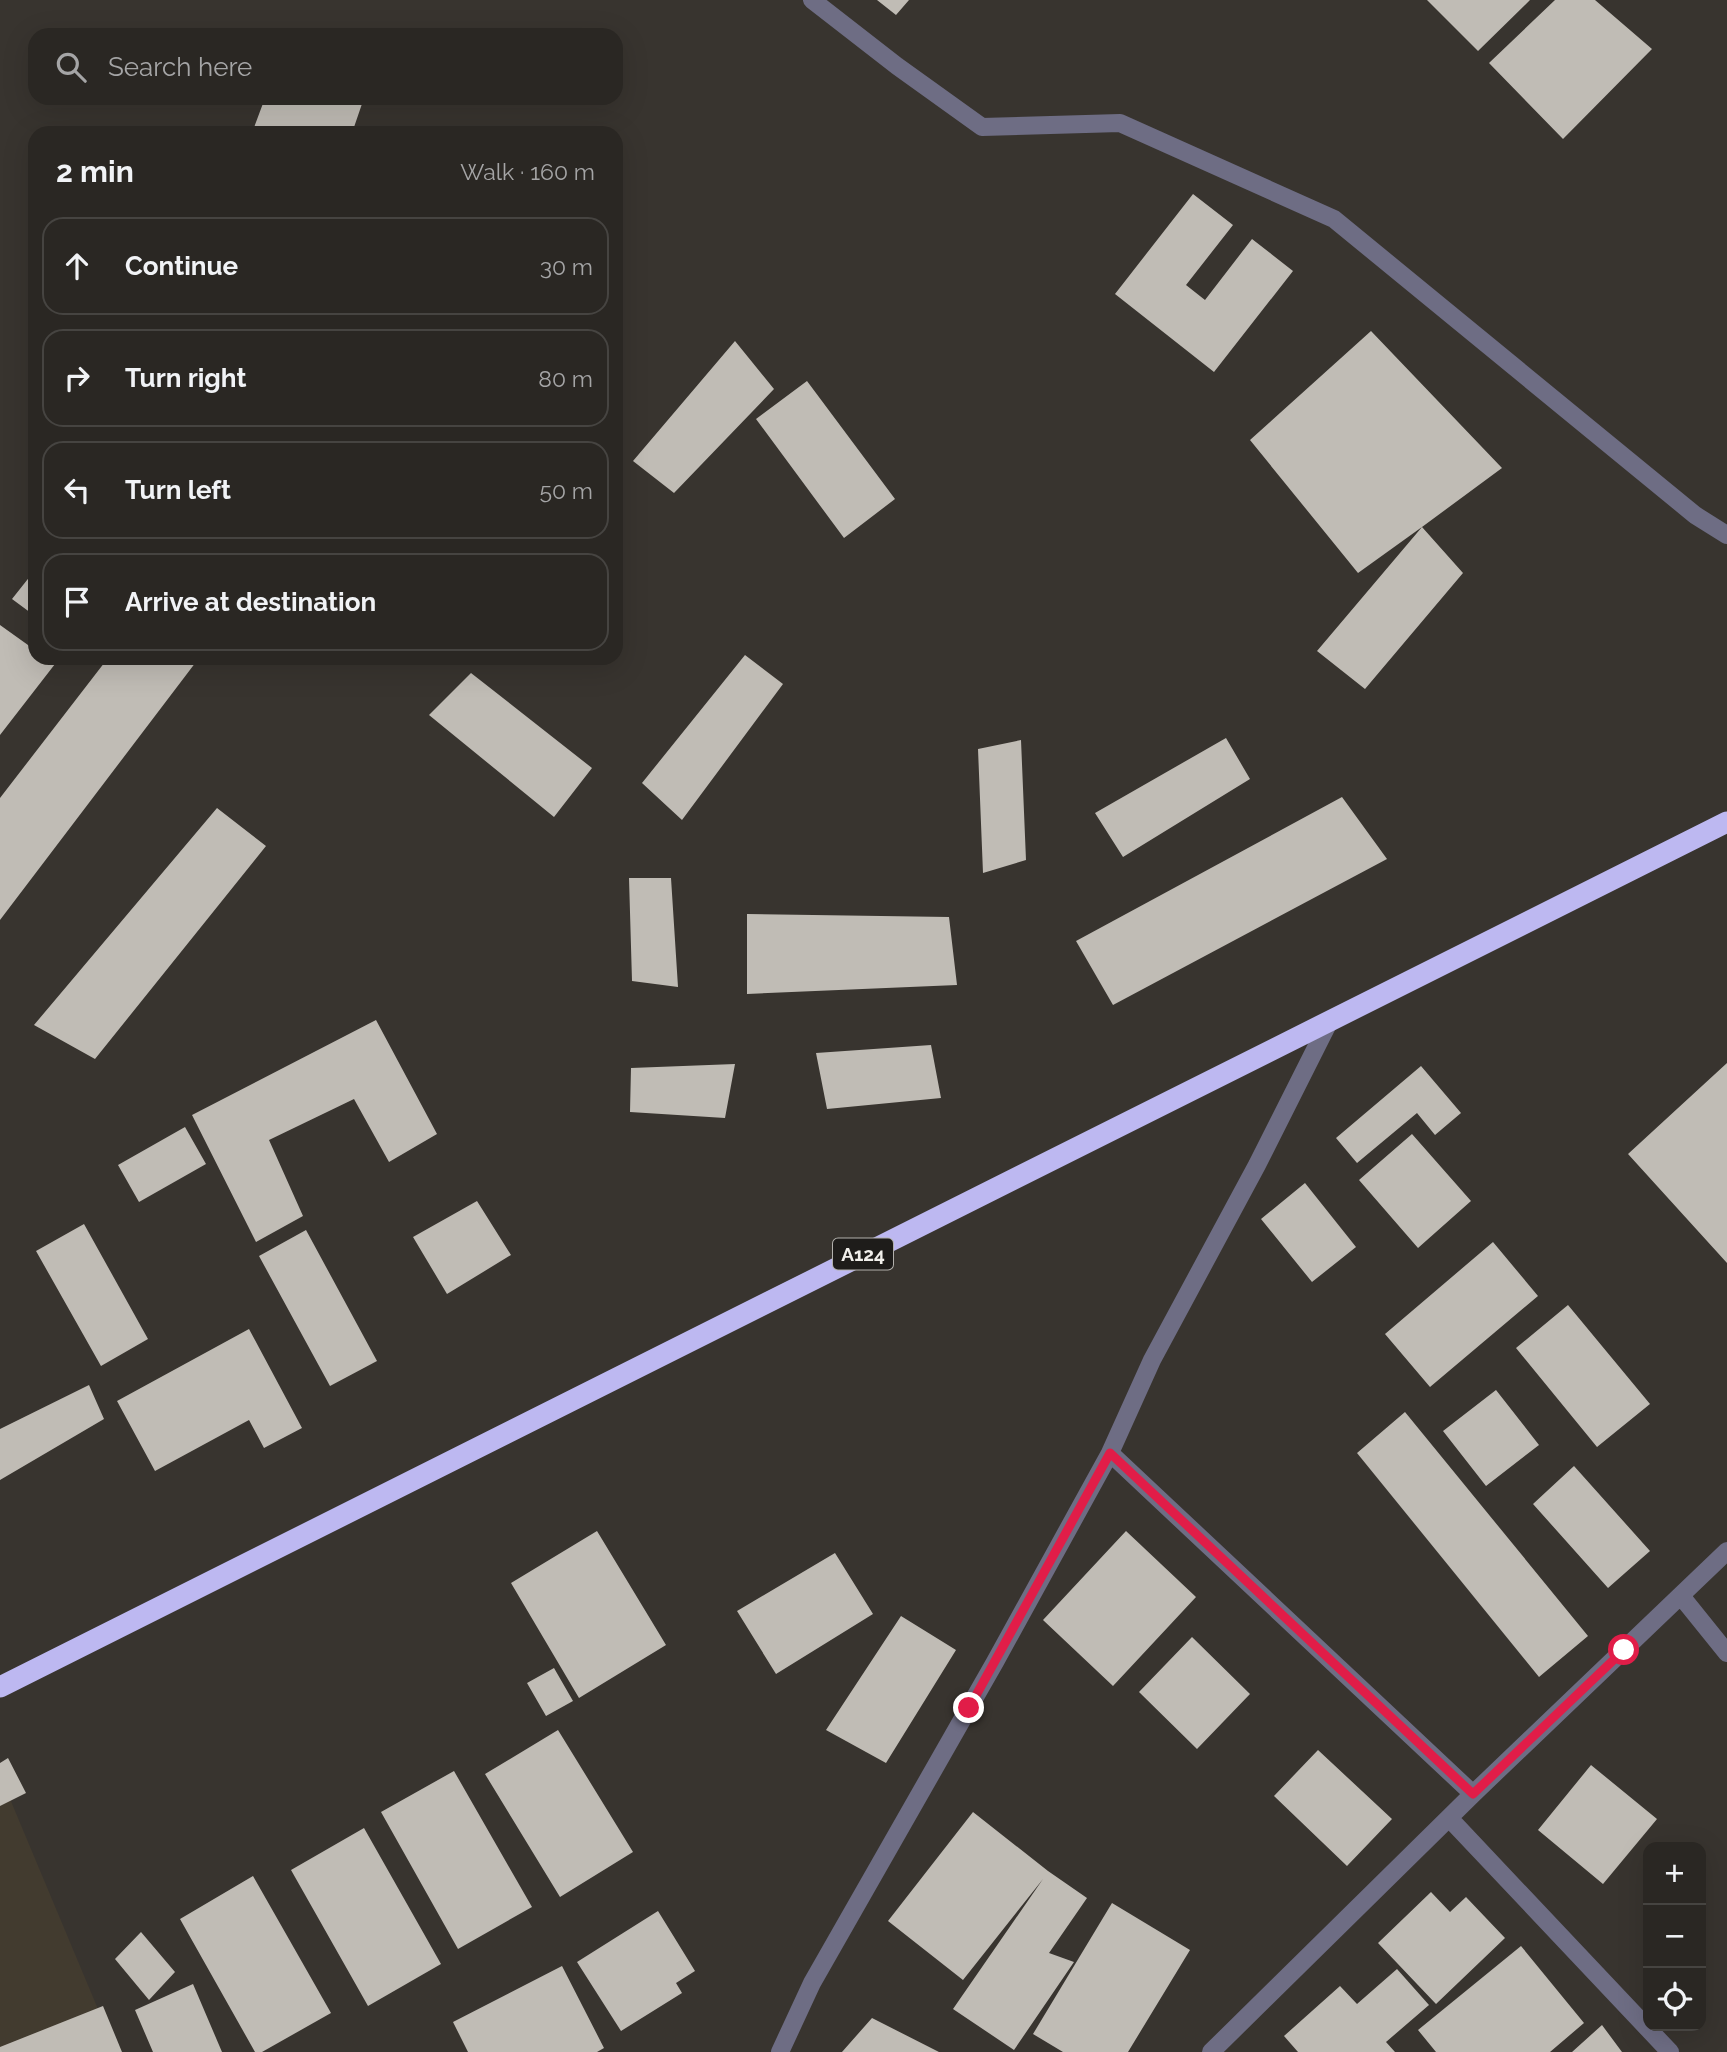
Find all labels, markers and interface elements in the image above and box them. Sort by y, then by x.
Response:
search box [28,28,623,105]
icon: search [52,48,90,86]
text: Search here [108,52,252,82]
text: 2 min [56,154,134,189]
text: Walk · 160 m [460,158,595,185]
icon: ahead [58,247,96,285]
text: Continue [125,251,238,281]
text: 30 m [540,253,593,280]
icon: right [58,359,96,397]
text: Turn right [125,363,246,393]
text: 80 m [538,365,593,392]
icon: left [58,471,96,509]
text: Turn left [125,475,231,505]
text: 50 m [539,477,593,504]
icon: arrive [58,583,96,621]
text: Arrive at destination [125,587,376,617]
road number: A124 [833,1238,893,1270]
route start [1608,1634,1639,1665]
route end [953,1692,984,1723]
map controls [1643,1842,1706,2031]
button: + [1643,1842,1706,1905]
button: − [1643,1905,1706,1968]
button: locate [1643,1968,1706,2031]

